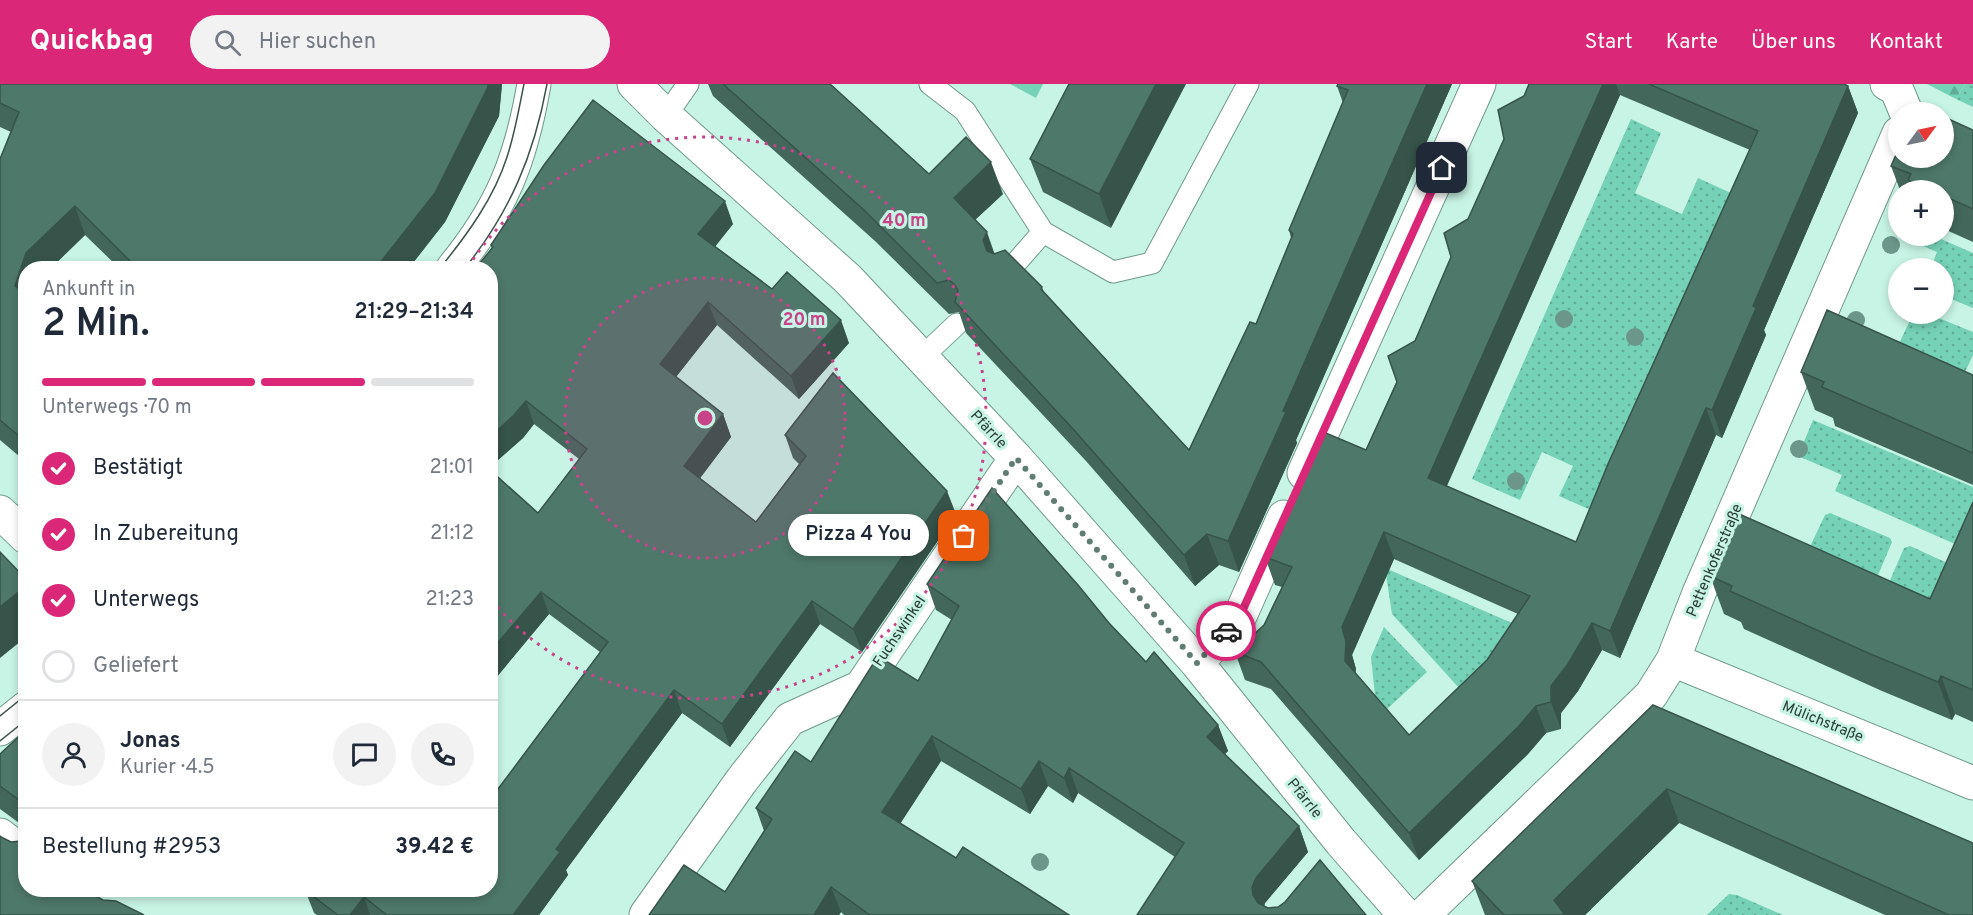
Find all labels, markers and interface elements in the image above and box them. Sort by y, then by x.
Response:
search box [190,15,610,69]
text: Quickbag [30,24,154,60]
icon: search [211,26,244,59]
text: Hier suchen [259,29,376,56]
text: Start [1585,29,1633,56]
text: Karte [1666,29,1718,56]
text: Über uns [1751,29,1836,56]
text: Kontakt [1869,29,1943,56]
north arrow [1888,102,1954,168]
map controls [1888,102,1954,324]
pin [1416,142,1467,193]
icon: home [1425,151,1458,184]
button: + [1888,180,1954,246]
text: 40 m [882,210,926,233]
button: − [1888,258,1954,324]
text: Ankunft in [42,277,135,303]
text: 21:29–21:34 [354,299,474,326]
text: 2 Min. [42,301,150,350]
text: 20 m [782,309,826,332]
text: Unterwegs · 70 m [42,395,192,421]
street label: Pfärrle [965,407,1010,453]
centre of rings [695,408,715,428]
icon: check [42,452,75,485]
text: Bestätigt [93,455,183,482]
text: 21:01 [430,455,474,481]
street label: Pettenkoferstraße [1683,501,1748,620]
pin [938,510,989,561]
callout: Pizza 4 You [787,515,928,557]
icon: check [42,518,75,551]
icon: bag [947,519,980,552]
text: In Zubereitung [93,521,239,548]
text: 21:12 [430,521,474,547]
text: Pizza 4 You [805,522,912,548]
icon: check [42,584,75,617]
text: Unterwegs [93,587,199,614]
text: 21:23 [426,587,474,613]
street label: Fuchswinkel [870,593,931,671]
courier [1196,601,1256,661]
icon: car [1210,615,1243,648]
text: Geliefert [93,653,179,680]
street label: Mülichstraße [1779,697,1866,747]
button: person [42,723,105,786]
button: chat [333,723,396,786]
button: phone [411,723,474,786]
text: Jonas [120,728,181,755]
text: Kurier · 4.5 [120,755,215,781]
street label: Pfärrle [1282,775,1326,823]
text: Bestellung #2953 [42,834,221,861]
text: 39.42 € [395,834,474,861]

